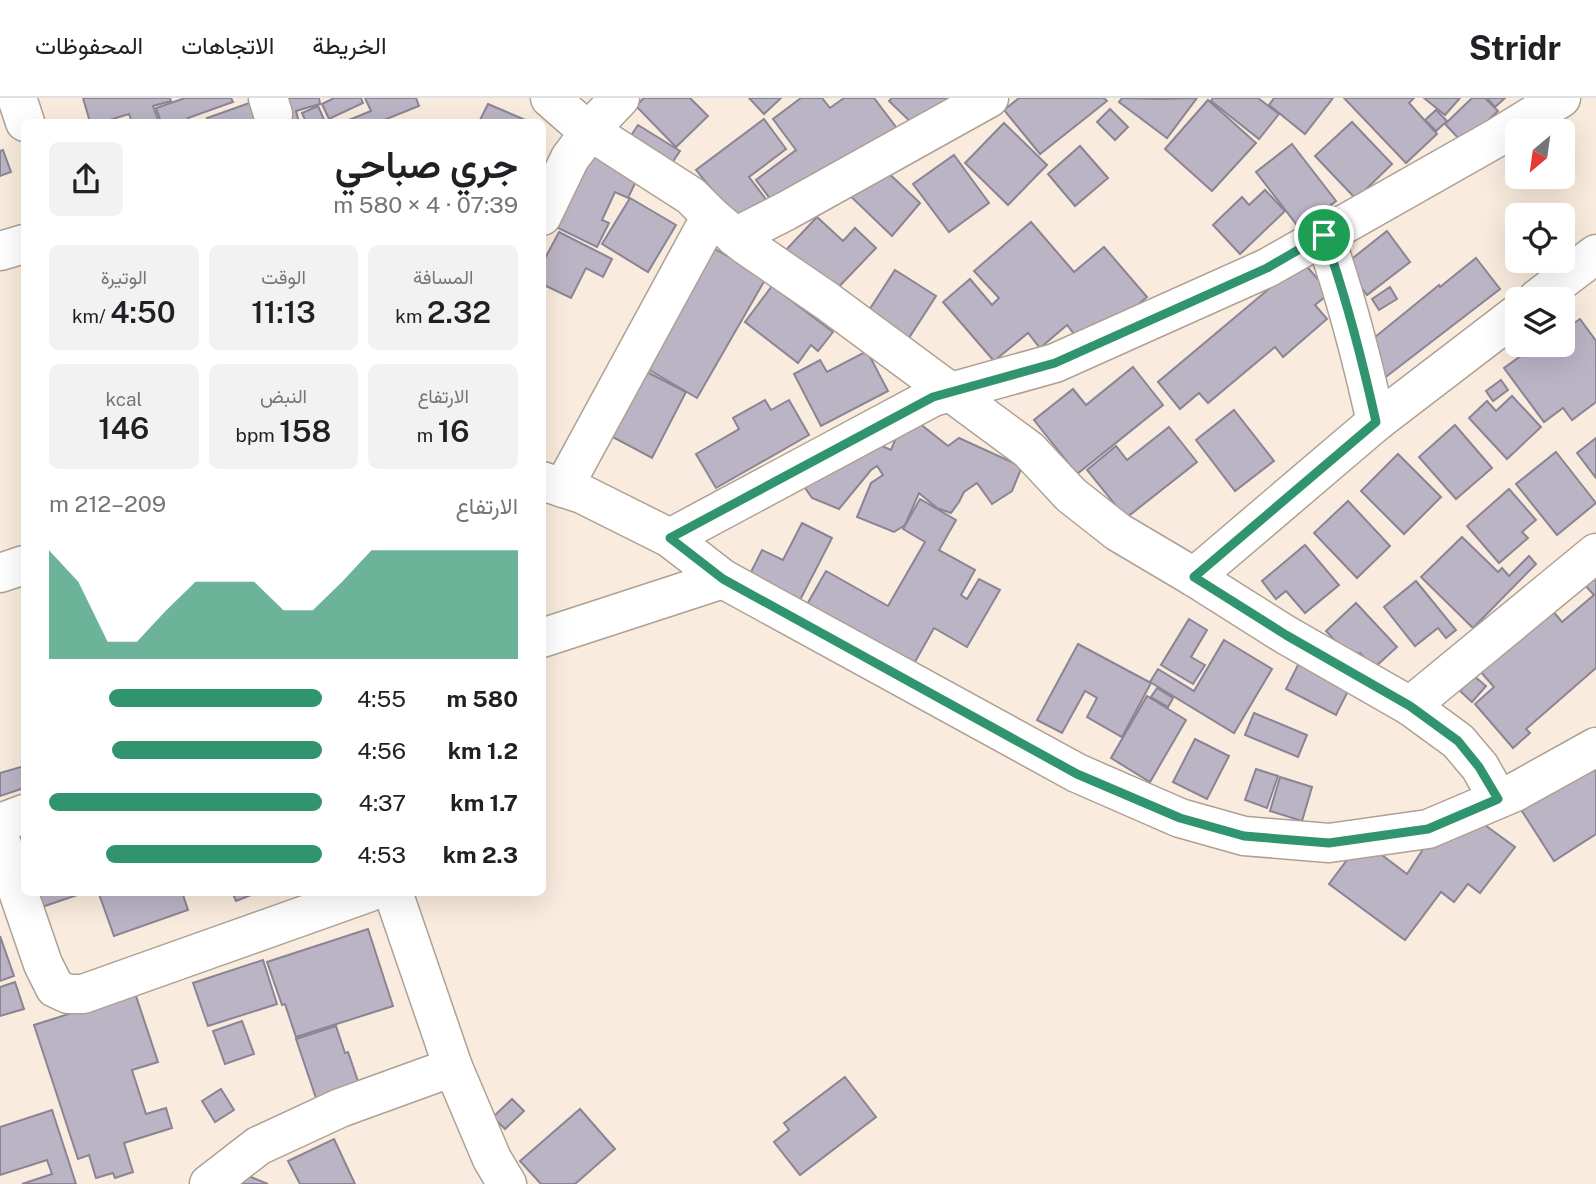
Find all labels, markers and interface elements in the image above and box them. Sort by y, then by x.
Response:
text: Stridr [1469,29,1561,67]
text: المحفوظات [35,31,143,59]
text: الاتجاهات [181,31,274,59]
text: الخريطة [312,31,387,59]
north arrow [1505,119,1575,189]
map controls [1505,119,1575,357]
button: share [49,142,123,216]
text: جري صباحي [335,142,518,187]
text: 07:39 · 4 × 580 m [333,191,518,218]
button: locate [1505,203,1575,273]
pin [1294,205,1354,265]
icon: arrive [1305,216,1343,254]
text: الوتيرة [101,266,147,288]
text: الوقت [261,266,306,288]
text: المسافة [413,266,473,288]
button: layers [1505,287,1575,357]
text: 4:50 [110,294,176,330]
text: 11:13 [251,294,316,330]
text: 2.32 [427,294,491,330]
text: /km [72,305,110,327]
text: km [395,305,427,327]
text: النبض [260,385,307,407]
text: الارتفاع [417,385,469,407]
text: kcal [105,388,142,410]
text: 146 [98,410,149,446]
text: 158 [279,413,331,449]
text: 16 [438,413,470,449]
text: bpm [236,424,279,446]
text: m [417,424,438,446]
text: 209–212 m [49,490,166,517]
text: الارتفاع [456,492,518,519]
text: 4:55 [357,685,406,712]
text: 580 m [446,685,518,712]
text: 4:56 [357,737,406,764]
text: 1.2 km [448,737,518,764]
text: 4:37 [358,789,406,816]
text: 1.7 km [450,789,518,816]
text: 4:53 [357,841,406,868]
text: 2.3 km [443,841,518,868]

